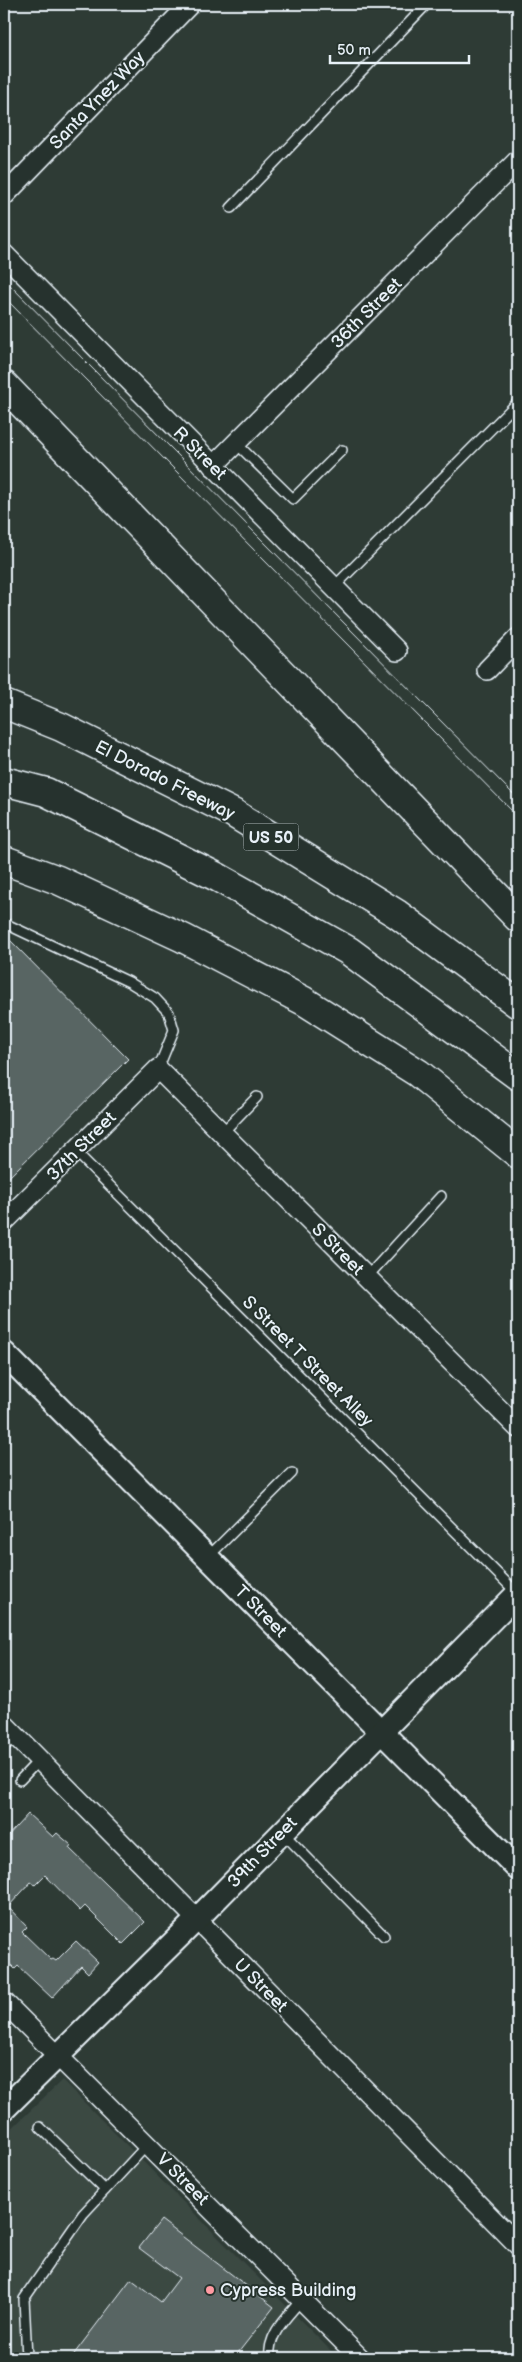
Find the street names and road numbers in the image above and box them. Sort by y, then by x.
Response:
street label: Santa Ynez Way [45,46,150,154]
street label: 36th Street [327,273,406,353]
street label: R Street [169,422,231,485]
street label: El Dorado Freeway [91,736,239,825]
road number: US 50 [244,824,298,850]
street label: 37th Street [42,1107,121,1185]
street label: S Street [307,1219,368,1280]
street label: S Street T Street Alley [238,1292,378,1432]
street label: T Street [230,1581,291,1642]
street label: 39th Street [223,1812,302,1892]
street label: U Street [229,1954,292,2017]
street label: V Street [152,2149,213,2210]

